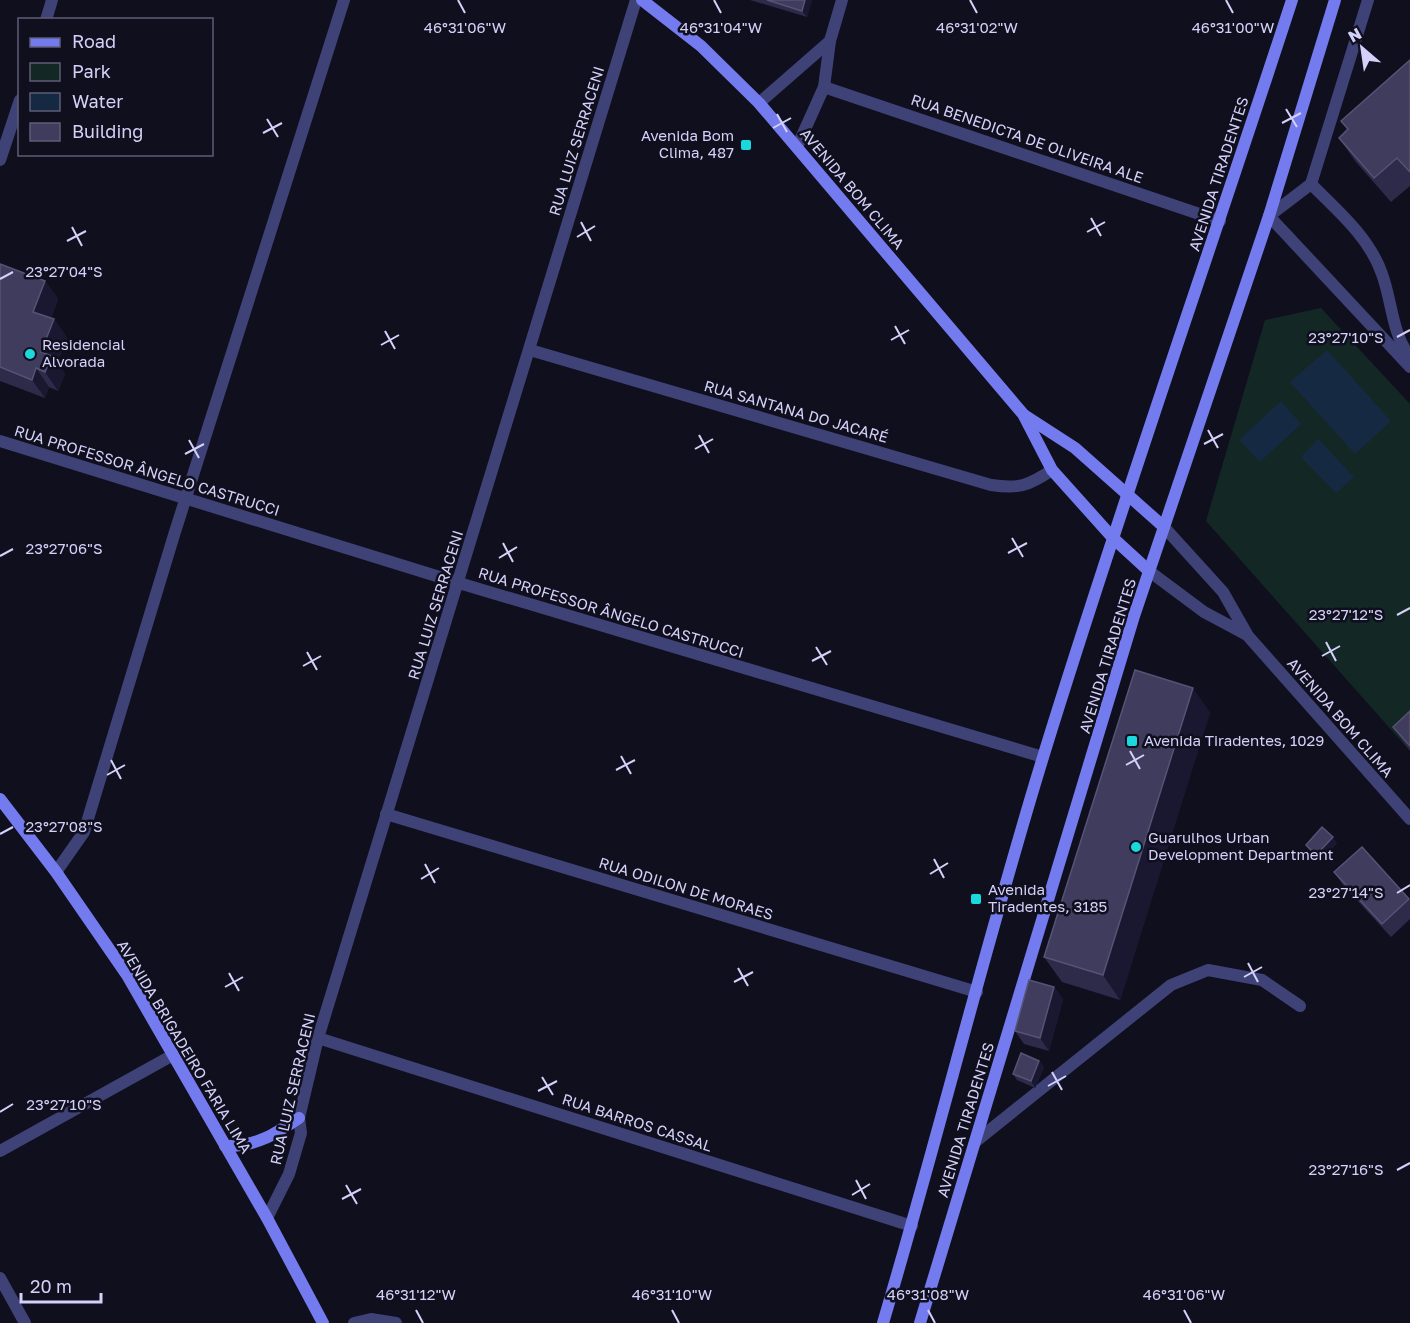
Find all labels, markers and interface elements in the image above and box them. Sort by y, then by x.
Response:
legend [18,18,213,156]
text: 46°31'06"W [424,18,506,36]
text: 46°31'04"W [680,18,762,36]
text: 46°31'02"W [936,18,1018,36]
text: 46°31'00"W [1192,18,1274,36]
north arrow [1332,18,1392,78]
text: N [1345,23,1365,47]
text: Road [72,30,116,52]
text: Park [72,60,111,82]
street label: RUA LUIZ SERRACENI [545,64,607,218]
text: Water [72,90,123,112]
street label: RUA BENEDICTA DE OLIVEIRA ALE [909,90,1146,186]
street label: AVENIDA TIRADENTES [1185,94,1252,253]
text: Building [72,120,143,142]
street label: AVENIDA BOM CLIMA [797,124,909,252]
place label: Avenida Bom Clima, 487 [641,126,734,161]
marker: Avenida Bom Clima, 487 [739,138,753,152]
text: 23°27'04"S [25,262,103,280]
text: 23°27'10"S [1308,328,1384,346]
place label: Residencial Alvorada [42,335,126,370]
marker: Residencial Alvorada [23,347,37,361]
street label: RUA SANTANA DO JACARÉ [702,376,891,446]
street label: RUA PROFESSOR ÂNGELO CASTRUCCI [12,421,282,519]
street label: RUA LUIZ SERRACENI [404,528,466,682]
text: 23°27'06"S [25,539,103,557]
street label: RUA PROFESSOR ÂNGELO CASTRUCCI [476,563,746,661]
street label: AVENIDA TIRADENTES [1075,576,1139,736]
text: 23°27'12"S [1309,605,1383,623]
street label: AVENIDA BOM CLIMA [1284,654,1397,781]
place label: Avenida Tiradentes, 1029 [1144,731,1324,749]
marker: Avenida Tiradentes, 1029 [1125,734,1139,748]
text: 23°27'08"S [25,817,103,835]
place label: Guarulhos Urban Development Department [1148,828,1333,863]
marker: Guarulhos Urban Development Department [1129,840,1143,854]
street label: RUA ODILON DE MORAES [597,853,776,923]
place label: Avenida Tiradentes, 3185 [988,880,1107,915]
text: 23°27'14"S [1308,883,1384,901]
marker: Avenida Tiradentes, 3185 [969,892,983,906]
street label: AVENIDA BRIGADEIRO FARIA LIMA [114,937,256,1156]
street label: RUA LUIZ SERRACENI [266,1011,318,1166]
street label: AVENIDA TIRADENTES [933,1040,997,1200]
street label: RUA BARROS CASSAL [560,1089,715,1155]
text: 23°27'10"S [26,1095,102,1113]
text: 23°27'16"S [1308,1160,1384,1178]
scale bar [21,1266,100,1304]
text: 20 m [30,1275,72,1297]
text: 46°31'12"W [376,1285,456,1303]
text: 46°31'10"W [632,1285,712,1303]
text: 46°31'08"W [887,1285,969,1303]
text: 46°31'06"W [1143,1285,1225,1303]

